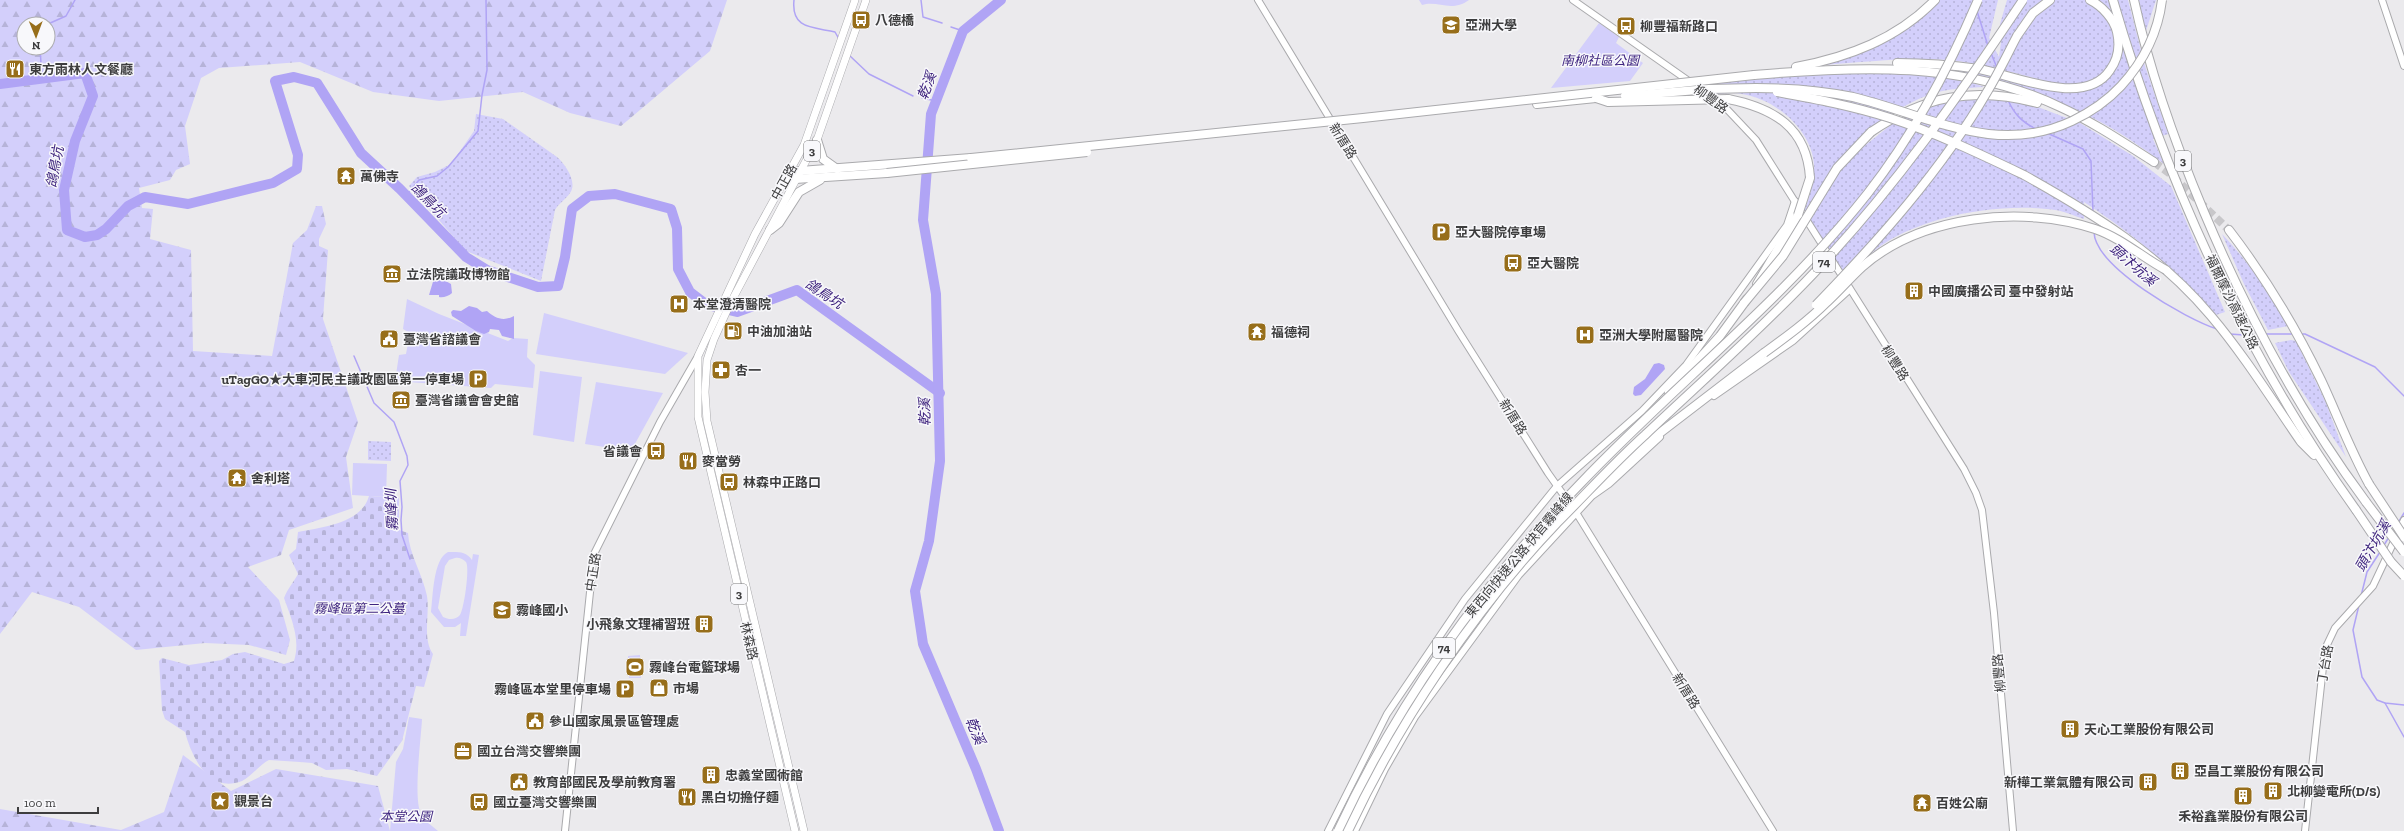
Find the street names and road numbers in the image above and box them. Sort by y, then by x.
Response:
street label: 柳豐路 [1691,81,1731,117]
street label: 新厝路 [1326,120,1360,162]
road number: 3 [804,141,820,161]
road number: 3 [2175,151,2191,171]
street label: 中正路 [768,161,800,203]
road number: 74 [1813,252,1835,272]
street label: 福爾摩沙高速公路 [2202,252,2262,352]
street label: 柳豐路 [1878,342,1912,384]
street label: 新厝路 [1496,396,1530,438]
street label: 東西向快速公路 快官霧峰線 [1462,489,1576,621]
street label: 中正路 [583,552,603,592]
road number: 3 [731,584,747,604]
street label: 林森路 [737,620,761,662]
road number: 74 [1433,638,1455,658]
street label: 丁台路 [2314,643,2336,685]
street label: 柳豐路 [1990,653,2008,693]
street label: 新厝路 [1669,670,1703,712]

